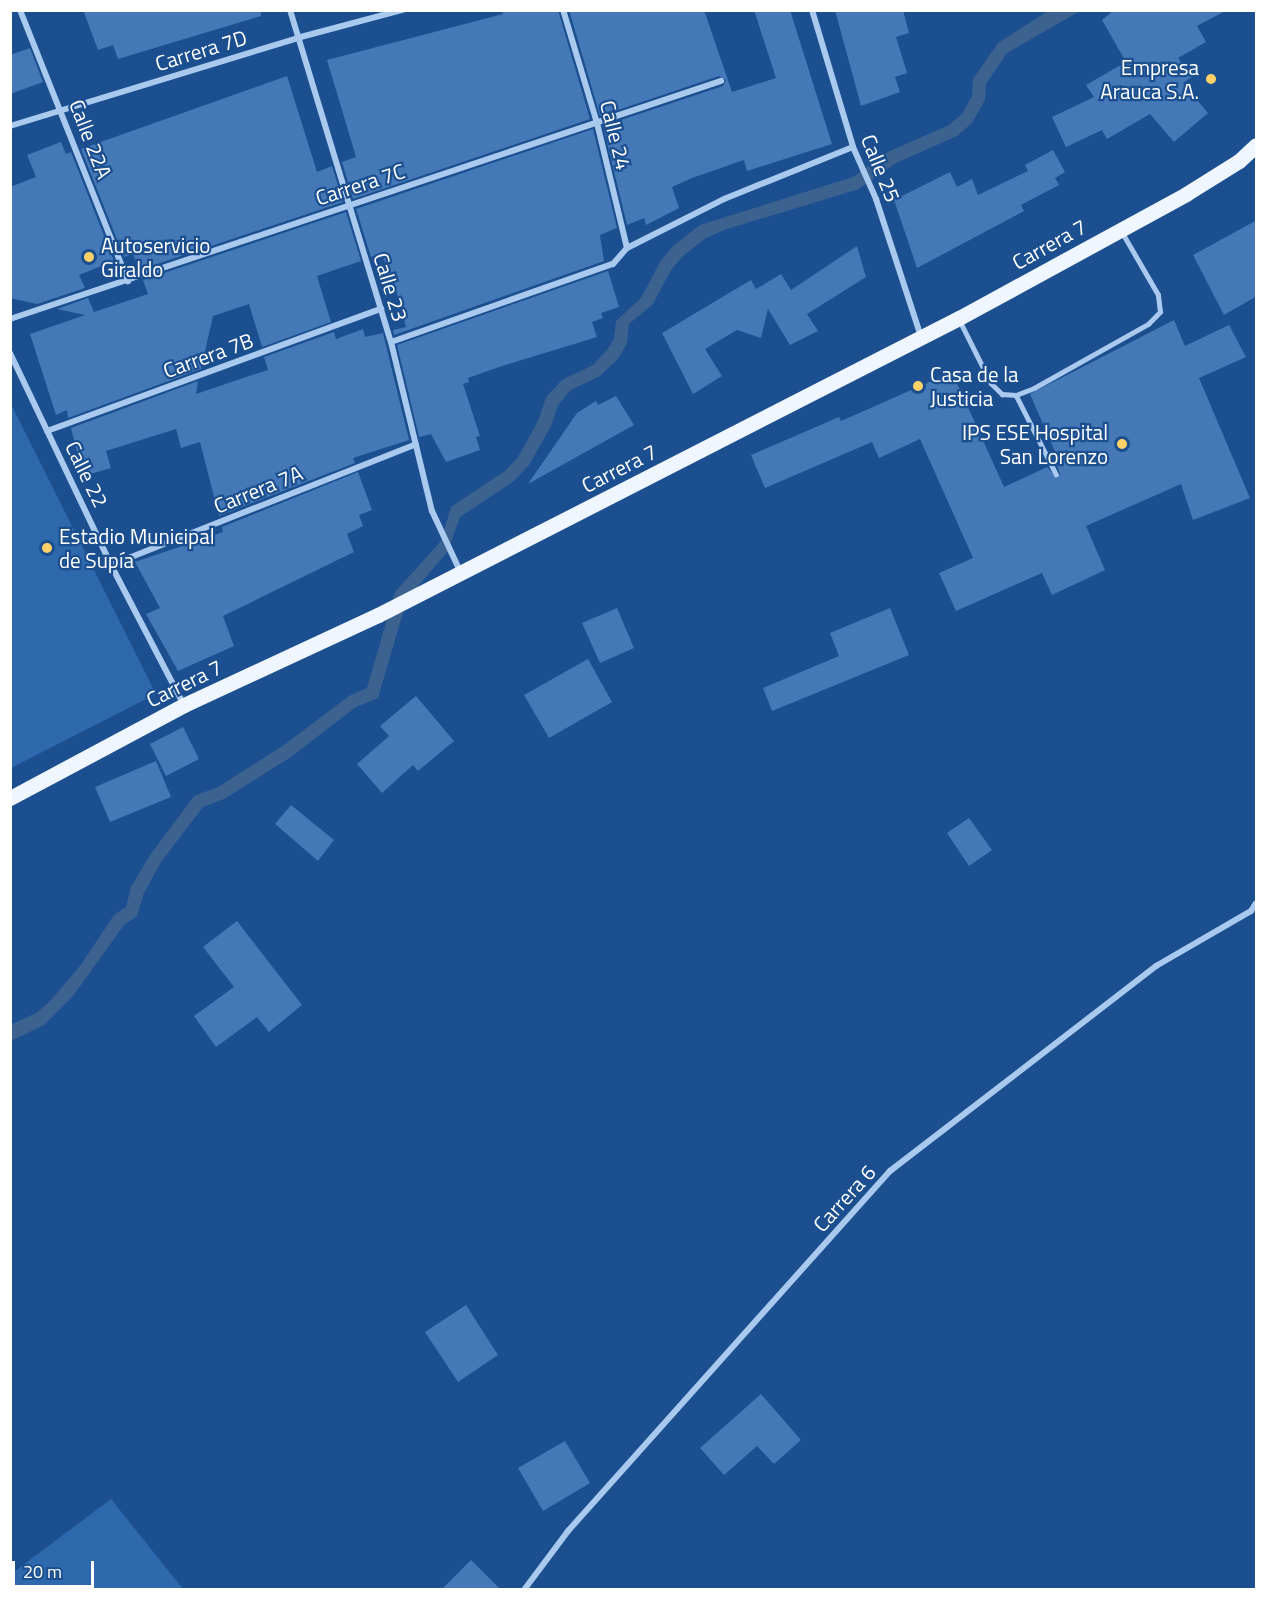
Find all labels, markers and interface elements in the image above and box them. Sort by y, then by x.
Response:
street label: Carrera 7D [152,24,250,76]
place label: Empresa Arauca S.A. [1100,54,1199,104]
marker: Empresa Arauca S.A. [1204,72,1218,86]
street label: Calle 22A [64,96,118,182]
street label: Calle 24 [595,98,637,172]
street label: Calle 25 [856,131,906,205]
street label: Carrera 7C [312,158,408,210]
street label: Carrera 7 [1007,213,1091,275]
place label: Autoservicio Giraldo [101,232,210,282]
marker: Autoservicio Giraldo [82,250,96,264]
street label: Calle 23 [369,250,413,324]
street label: Carrera 7B [160,327,256,383]
place label: Casa de la Justicia [930,361,1019,411]
marker: Casa de la Justicia [911,379,925,393]
place label: IPS ESE Hospital San Lorenzo [962,419,1108,469]
marker: IPS ESE Hospital San Lorenzo [1113,435,1131,453]
street label: Calle 22 [60,437,114,511]
street label: Carrera 7 [577,438,661,498]
street label: Carrera 7A [210,460,306,518]
place label: Estadio Municipal de Supía [59,523,215,573]
marker: Estadio Municipal de Supía [40,541,54,555]
street label: Carrera 7 [142,654,226,712]
street label: Carrera 6 [808,1159,880,1237]
scale bar [15,1549,98,1587]
text: 20 m [23,1558,62,1585]

